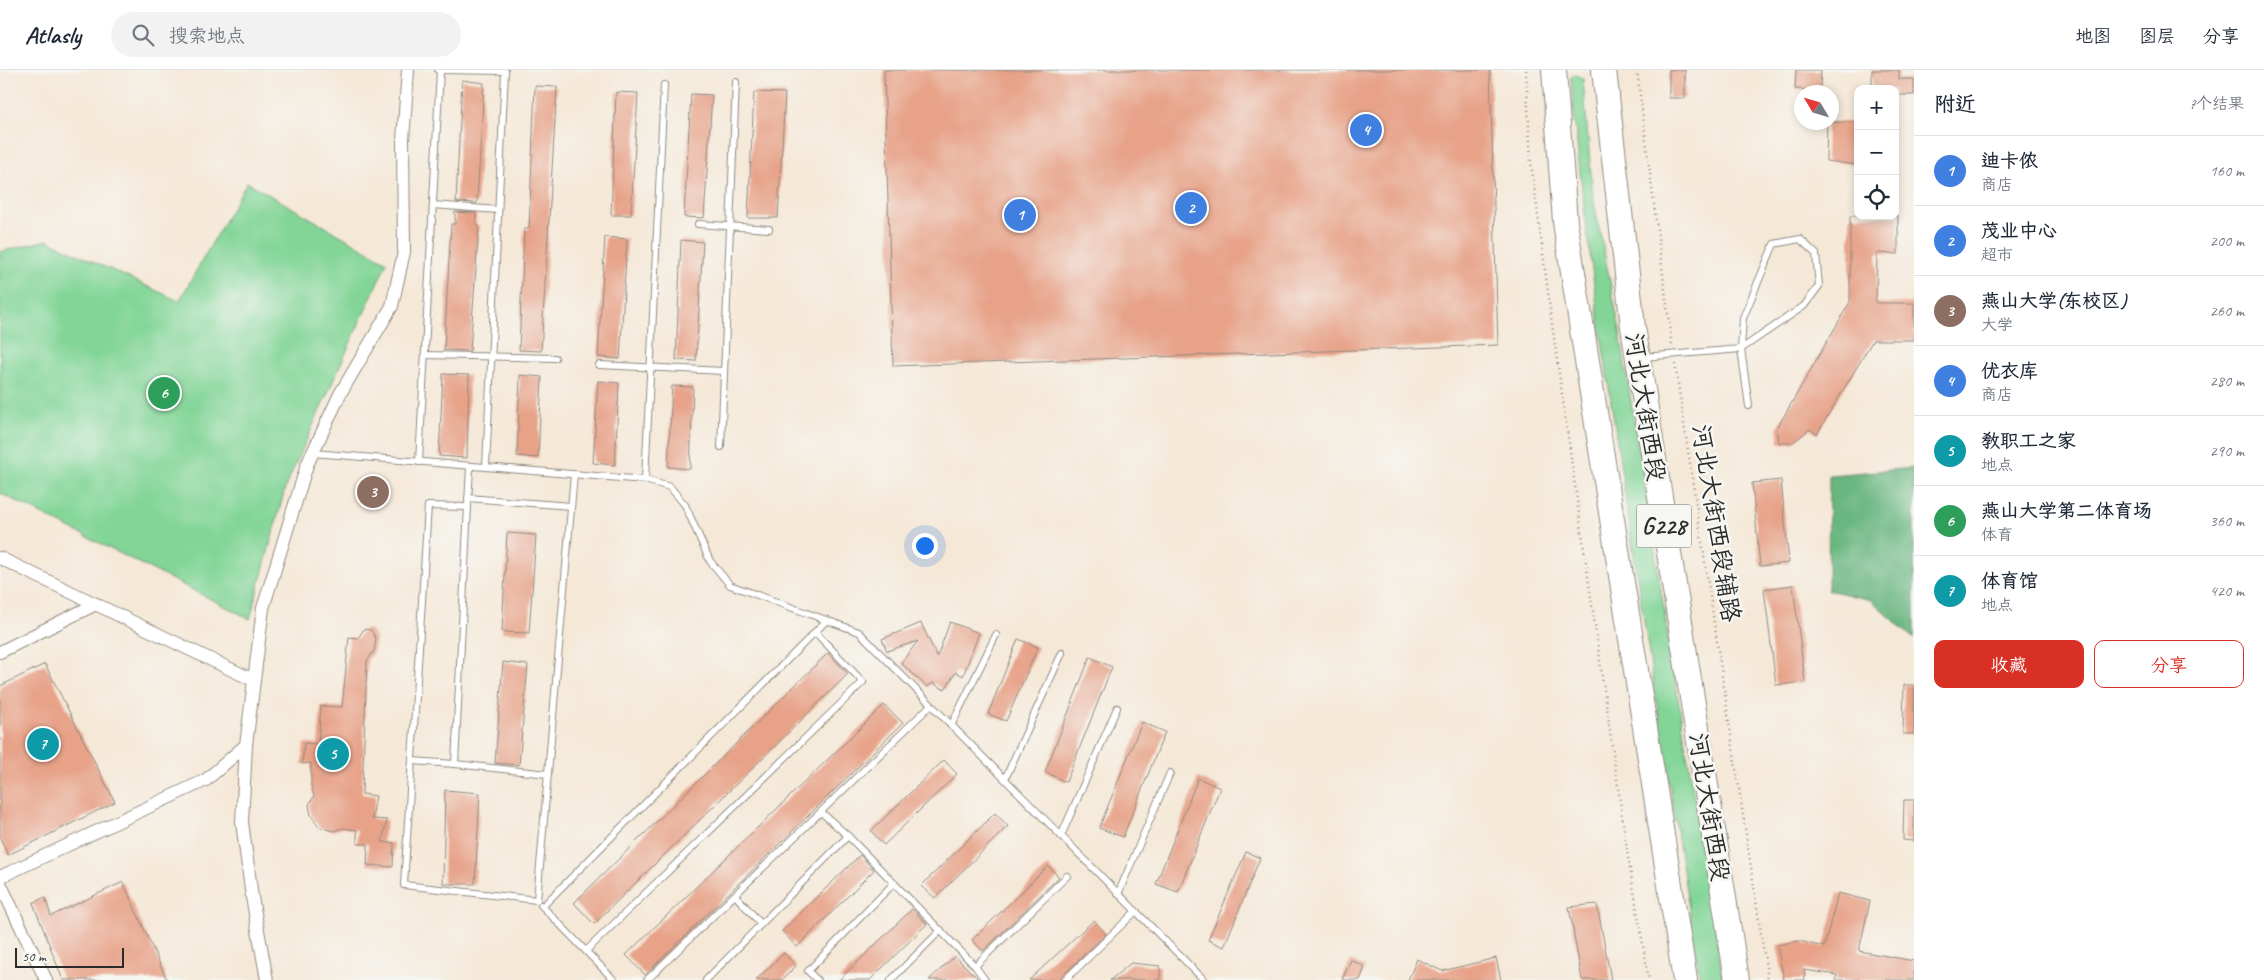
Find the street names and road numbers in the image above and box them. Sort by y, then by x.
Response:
street label: 河北大街西段 [1617,331,1673,484]
street label: 河北大街西段辅路 [1685,422,1747,624]
road number: G228 [1636,504,1692,548]
street label: 河北大街西段 [1681,731,1737,884]

